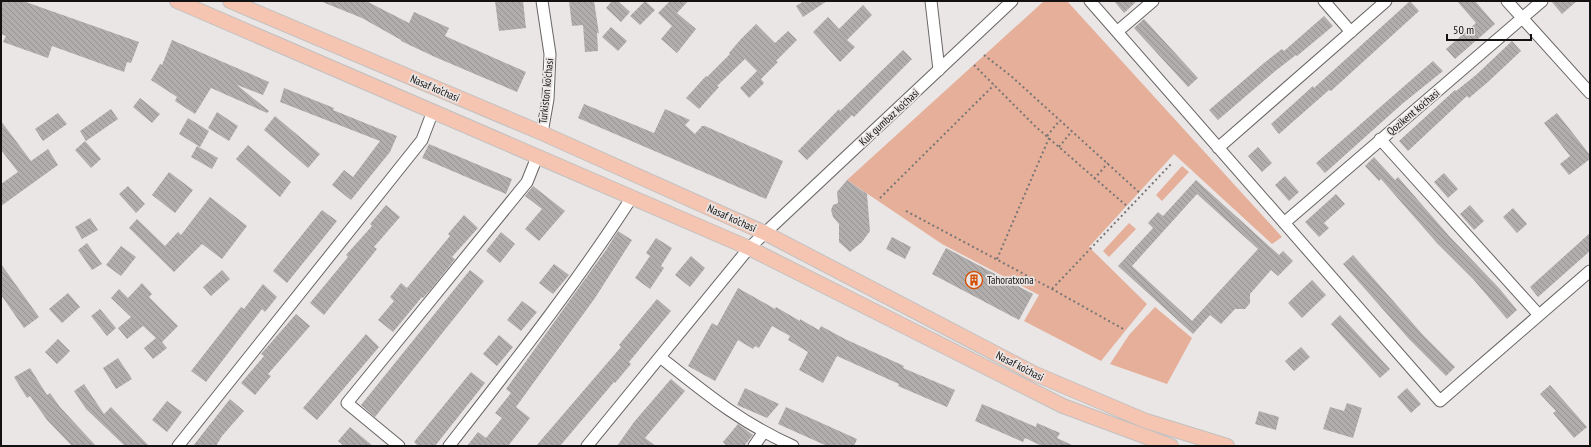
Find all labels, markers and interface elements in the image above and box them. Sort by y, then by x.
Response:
scale bar [1447,16,1531,42]
text: 50 m [1453,22,1474,37]
street label: Turkiston ko'chasi [536,58,556,124]
street label: Nasaf ko‘chasi [408,71,462,105]
street label: Kuk gumbaz ko'chasi [856,86,922,148]
street label: Qozikent ko'chasi [1384,86,1442,138]
street label: Nasaf ko‘chasi [705,201,759,235]
building icon: Tahoratxona [964,270,984,290]
place label: Tahoratxona [987,273,1034,287]
street label: Nasaf ko‘chasi [994,348,1046,384]

